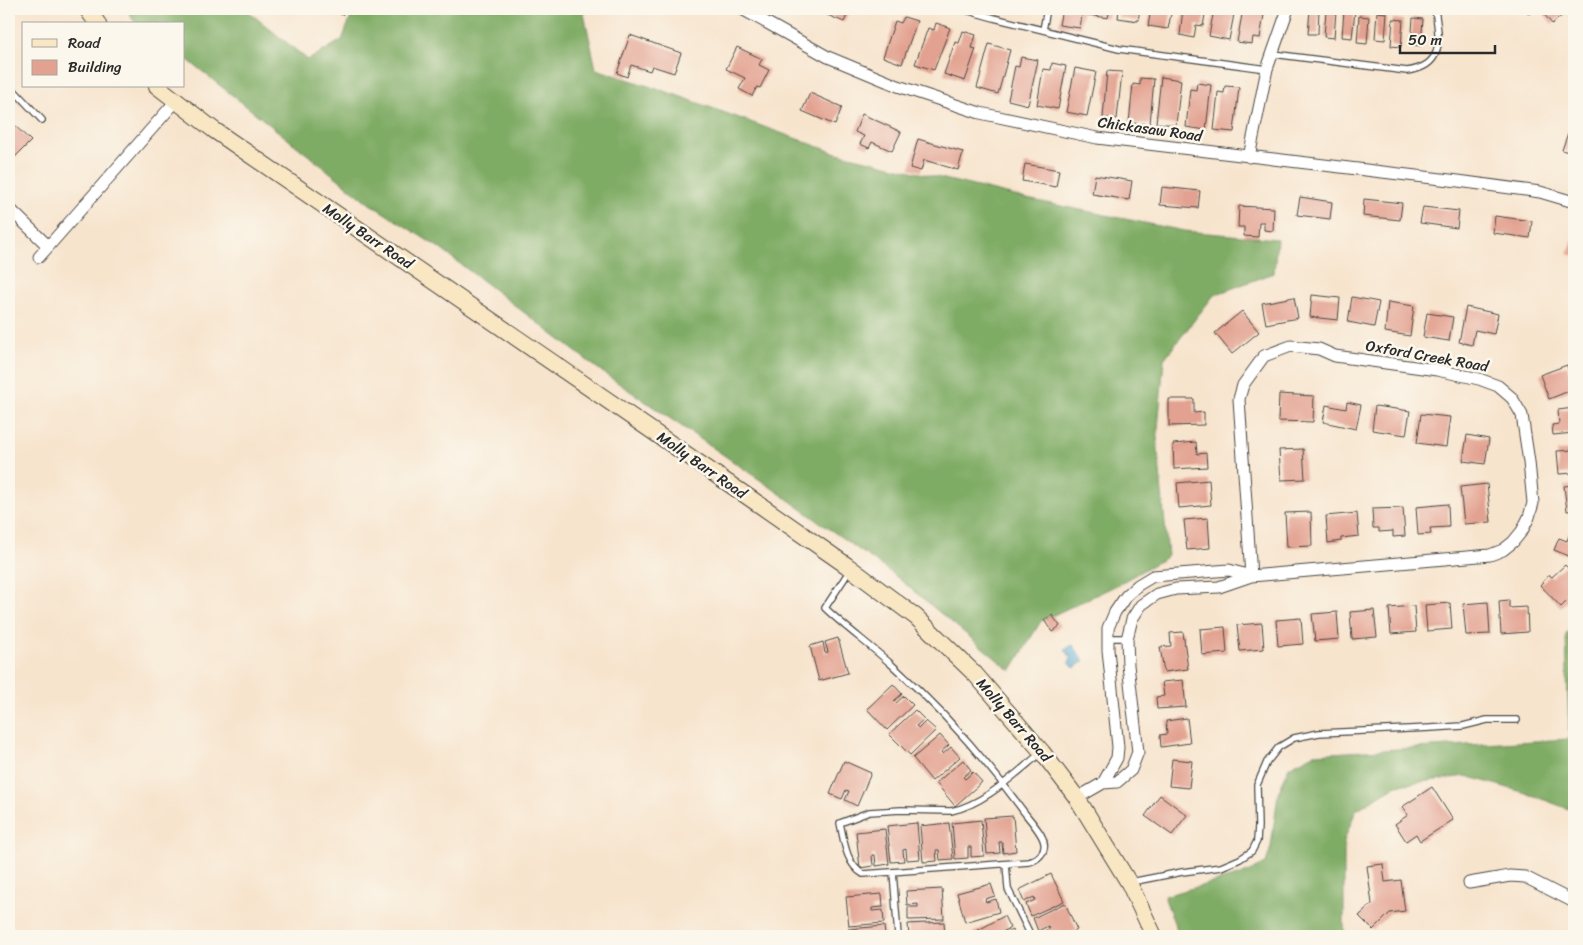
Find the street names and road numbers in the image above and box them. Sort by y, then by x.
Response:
street label: Chickasaw Road [1096,109,1205,149]
street label: Molly Barr Road [317,196,420,277]
street label: Oxford Creek Road [1364,332,1491,380]
street label: Molly Barr Road [651,424,753,506]
street label: Molly Barr Road [970,672,1059,769]

